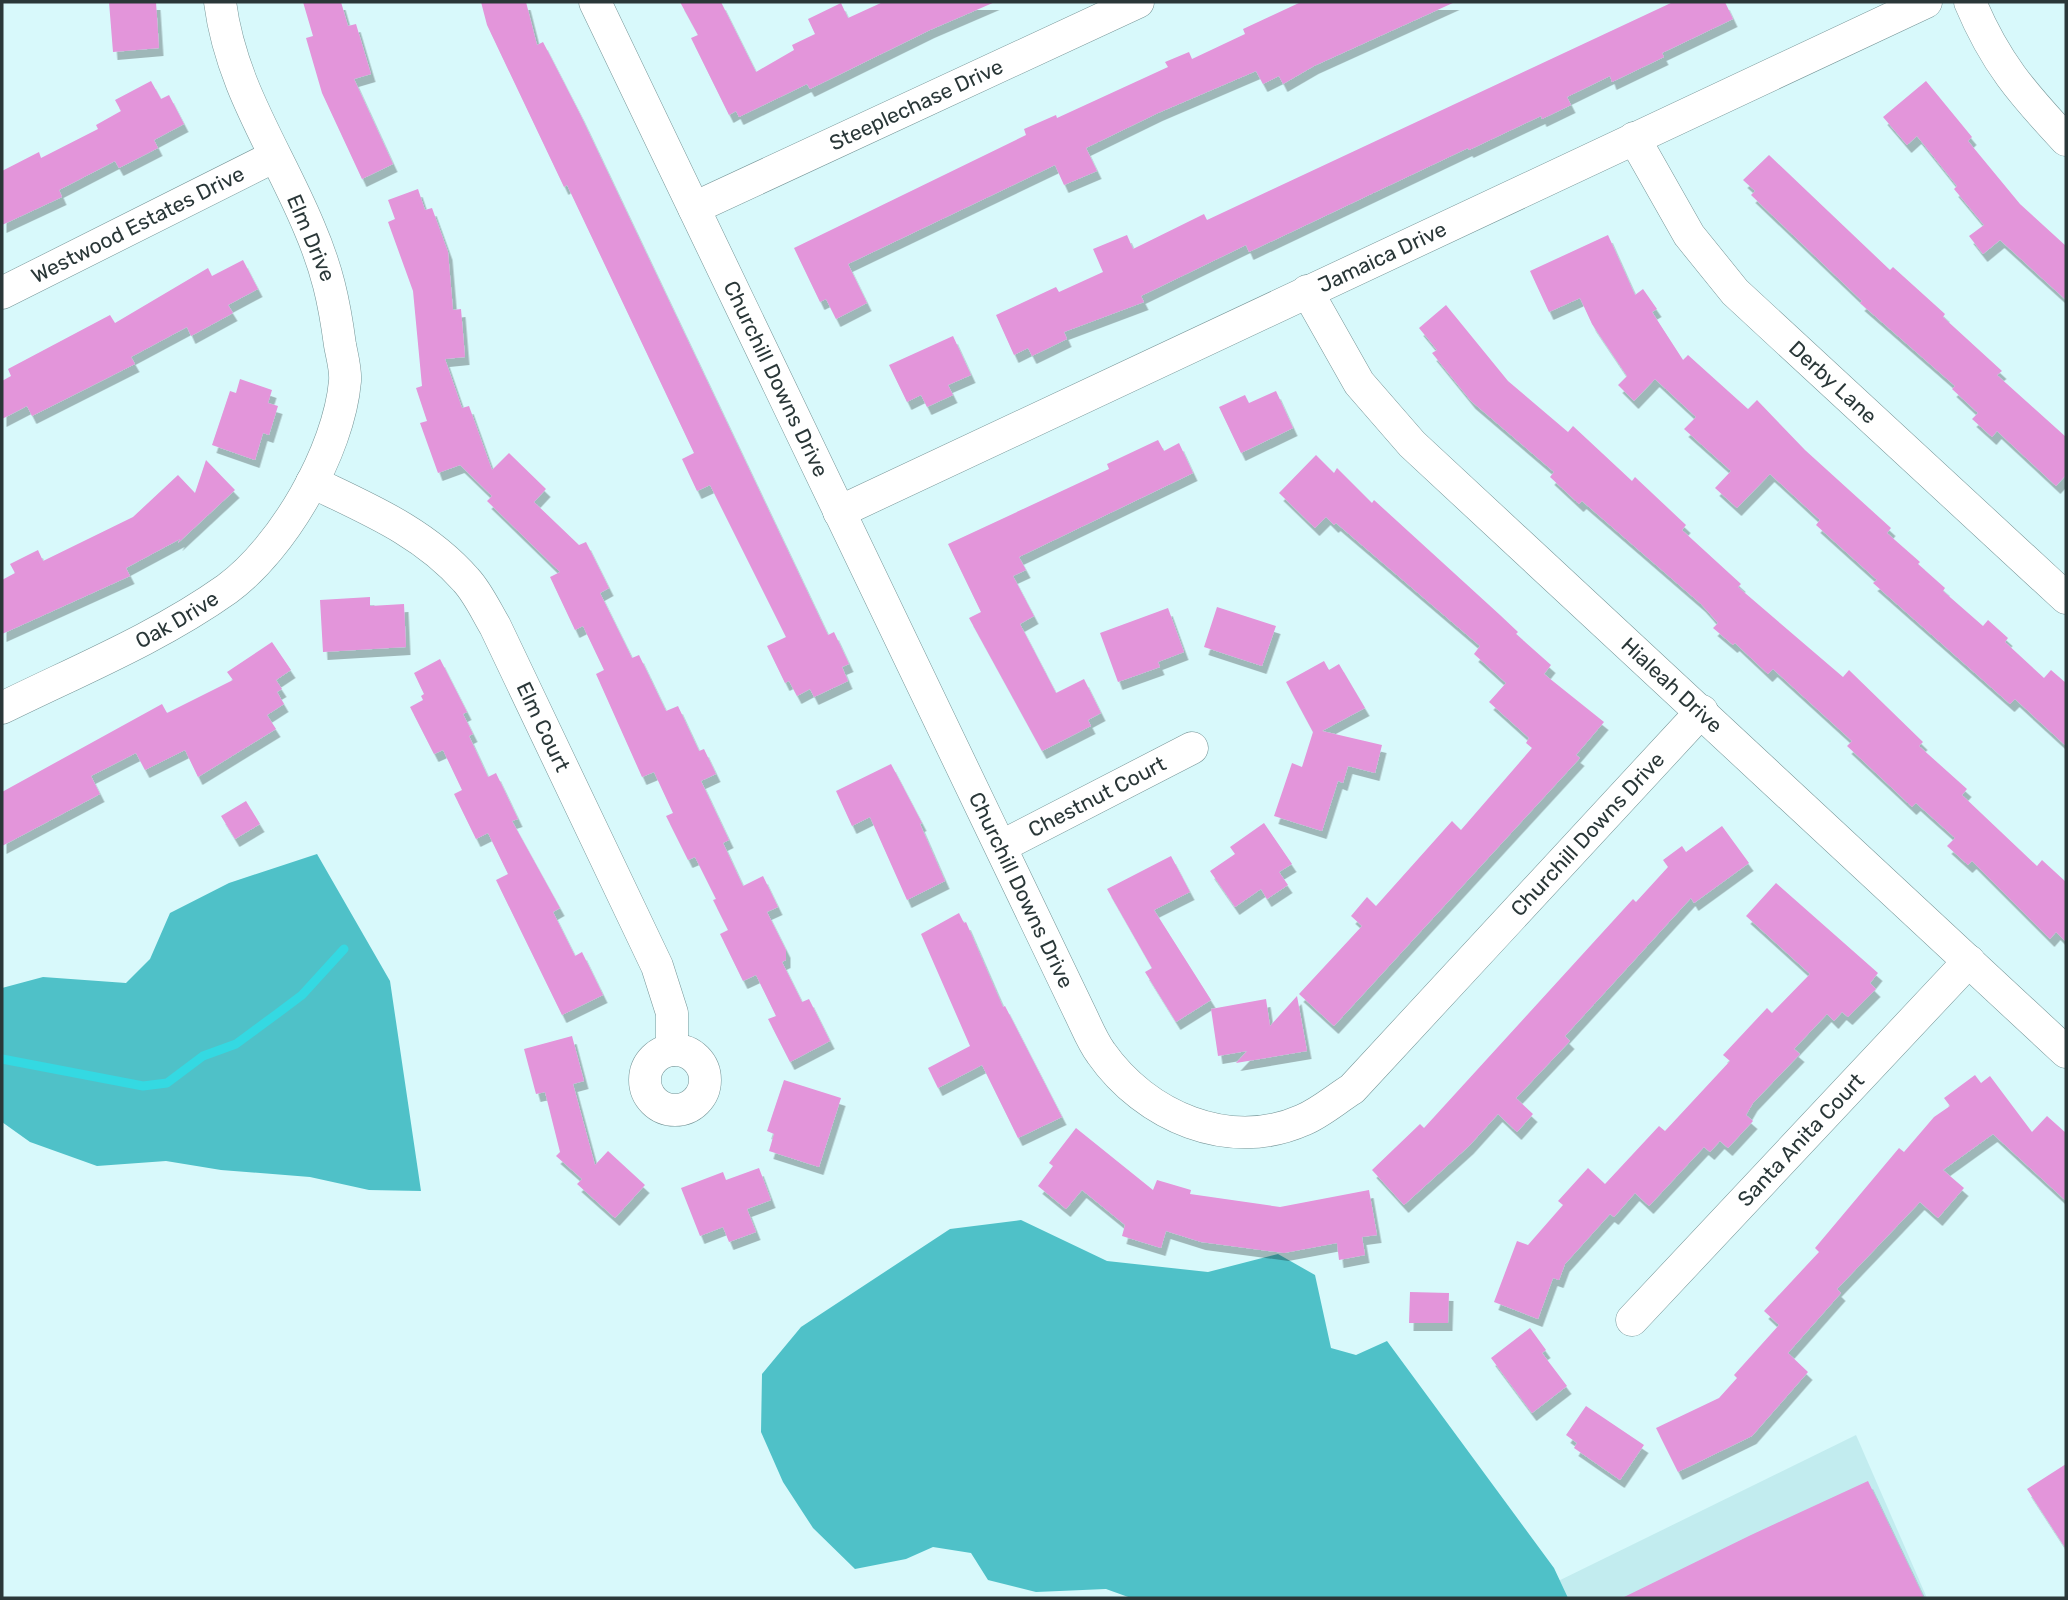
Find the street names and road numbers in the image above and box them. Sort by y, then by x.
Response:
street label: Steeplechase Drive [825,53,1007,155]
street label: Westwood Estates Drive [27,160,248,288]
street label: Elm Drive [282,190,341,285]
street label: Jamaica Drive [1314,216,1450,298]
street label: Churchill Downs Drive [719,277,834,481]
street label: Derby Lane [1784,335,1882,429]
street label: Oak Drive [131,585,223,653]
street label: Hialeah Drive [1616,632,1728,738]
street label: Elm Court [511,678,576,775]
street label: Churchill Downs Drive [1505,747,1669,921]
street label: Chestnut Court [1024,751,1170,842]
street label: Churchill Downs Drive [964,788,1079,992]
street label: Santa Anita Court [1732,1068,1869,1211]

